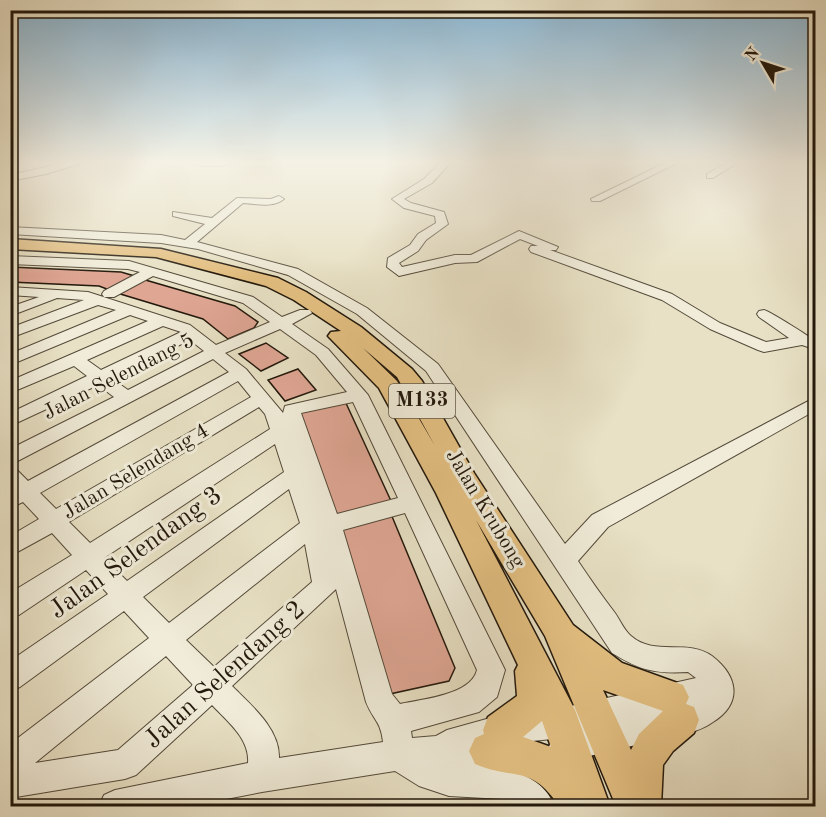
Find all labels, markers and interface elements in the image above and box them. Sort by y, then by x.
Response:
north arrow [733,33,793,93]
text: N [743,44,763,65]
street label: Jalan Selendang 5 [40,330,198,424]
road number: M133 [389,384,455,418]
street label: Jalan Selendang 4 [59,420,213,524]
street label: Jalan Krubong [441,446,529,573]
street label: Jalan Selendang 3 [45,482,227,624]
street label: Jalan Selendang 2 [140,596,310,754]

